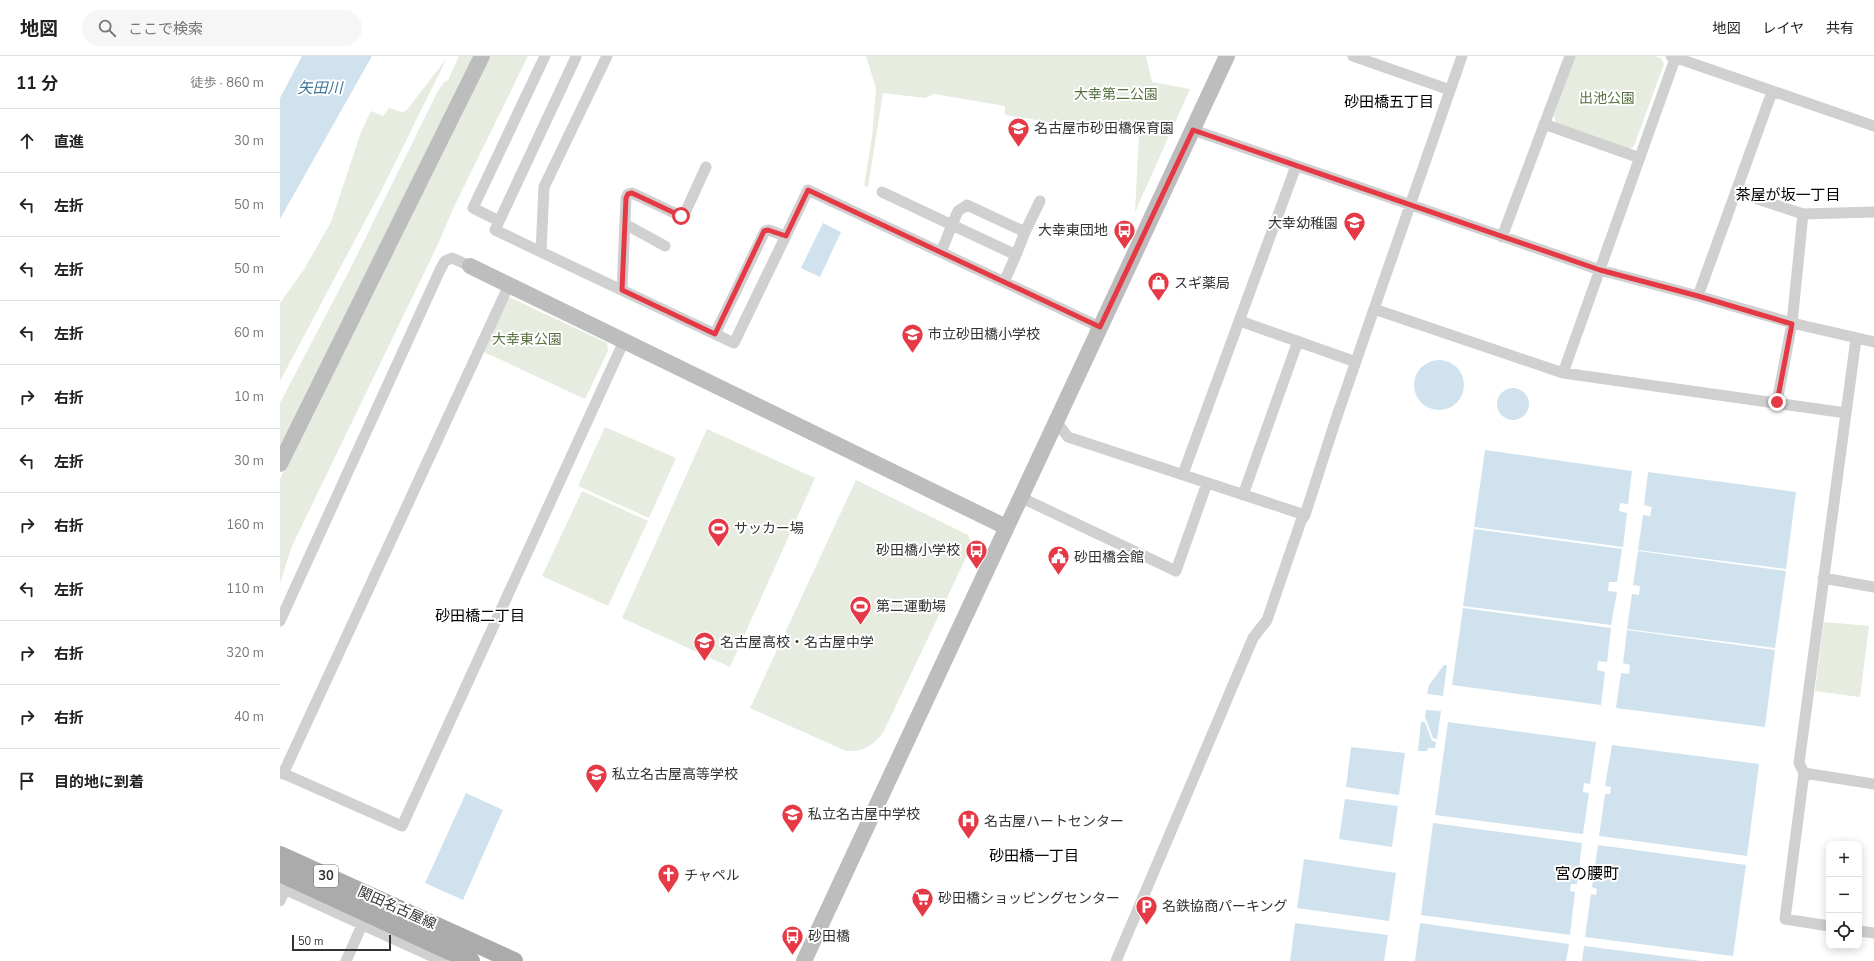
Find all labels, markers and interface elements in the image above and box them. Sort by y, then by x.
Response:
search box [82,10,362,46]
text: 地図 [20,16,58,42]
icon: search [96,17,118,39]
text: ここで検索 [128,19,203,39]
text: 地図 [1712,19,1740,38]
text: レイヤ [1762,19,1804,38]
text: 共有 [1826,19,1854,38]
text: 11 分 [16,72,58,95]
text: 徒歩 · 860 m [190,74,264,92]
water label: 矢田川 [297,78,344,98]
park label: 大幸第二公園 [1074,85,1158,104]
park label: 出池公園 [1579,89,1635,108]
district label: 砂田橋五丁目 [1344,92,1434,112]
school or university icon: 名古屋市砂田橋保育園 [1006,115,1032,148]
place label: 名古屋市砂田橋保育園 [1034,119,1174,138]
icon: ahead [16,130,38,152]
text: 直進 [54,132,84,152]
text: 30 m [234,132,264,150]
district label: 茶屋が坂一丁目 [1735,185,1841,205]
icon: left [16,194,38,216]
text: 左折 [54,196,84,216]
text: 50 m [234,196,264,214]
route start [672,207,690,225]
school or university icon: 大幸幼稚園 [1341,210,1367,243]
place label: 大幸幼稚園 [1268,214,1338,233]
bus stop icon: 大幸東団地 [1111,217,1137,250]
place label: 大幸東団地 [1038,221,1108,240]
icon: left [16,258,38,280]
text: 左折 [54,260,84,280]
text: 50 m [234,260,264,278]
shop icon: スギ薬局 [1145,270,1171,303]
place label: スギ薬局 [1174,274,1230,293]
school or university icon: 市立砂田橋小学校 [899,321,925,354]
icon: left [16,322,38,344]
text: 左折 [54,324,84,344]
text: 60 m [234,324,264,342]
place label: 市立砂田橋小学校 [928,325,1040,344]
park label: 大幸東公園 [492,330,562,349]
icon: right [16,386,38,408]
text: 右折 [54,388,84,408]
text: 10 m [234,388,264,406]
route end [1768,393,1786,411]
icon: left [16,450,38,472]
text: 左折 [54,452,84,472]
text: 30 m [234,452,264,470]
icon: right [16,514,38,536]
sports icon: サッカー場 [705,515,731,548]
text: 右折 [54,516,84,536]
text: 160 m [226,516,264,534]
place label: サッカー場 [734,519,804,538]
bus stop icon: 砂田橋小学校 [963,537,989,570]
place label: 砂田橋小学校 [876,541,960,560]
public building icon: 砂田橋会館 [1045,544,1071,577]
place label: 砂田橋会館 [1074,548,1144,567]
icon: left [16,578,38,600]
text: 左折 [54,580,84,600]
text: 110 m [226,580,264,598]
sports icon: 第二運動場 [848,593,874,626]
place label: 第二運動場 [876,597,946,616]
district label: 砂田橋二丁目 [435,606,525,626]
school or university icon: 名古屋高校・名古屋中学 [692,629,718,662]
place label: 名古屋高校・名古屋中学 [720,633,874,652]
icon: right [16,642,38,664]
text: 右折 [54,644,84,664]
text: 320 m [226,644,264,662]
icon: right [16,706,38,728]
text: 右折 [54,708,84,728]
text: 40 m [234,708,264,726]
school or university icon: 私立名古屋高等学校 [583,761,609,794]
place label: 私立名古屋高等学校 [612,765,738,784]
icon: arrive [16,770,38,792]
text: 目的地に到着 [54,772,144,792]
school or university icon: 私立名古屋中学校 [780,801,806,834]
place label: 私立名古屋中学校 [808,805,920,824]
hospital icon: 名古屋ハートセンター [956,808,982,841]
place label: 名古屋ハートセンター [984,812,1124,831]
map controls [1826,841,1862,949]
button: + [1826,841,1862,877]
district label: 砂田橋一丁目 [989,846,1079,866]
church icon: チャペル [656,862,682,895]
district label: 宮の腰町 [1555,863,1619,885]
road number: 30 [314,865,338,887]
place label: チャペル [684,866,740,885]
button: − [1826,877,1862,913]
street label: 関田名古屋線 [355,882,439,934]
supermarket icon: 砂田橋ショッピングセンター [909,885,935,918]
place label: 砂田橋ショッピングセンター [938,889,1120,908]
parking icon: 名鉄協商パーキング [1134,893,1160,926]
place label: 名鉄協商パーキング [1162,897,1288,916]
button: locate [1826,913,1862,949]
bus stop icon: 砂田橋 [780,923,806,956]
place label: 砂田橋 [808,927,850,946]
scale bar [292,933,391,952]
text: 50 m [298,934,323,949]

